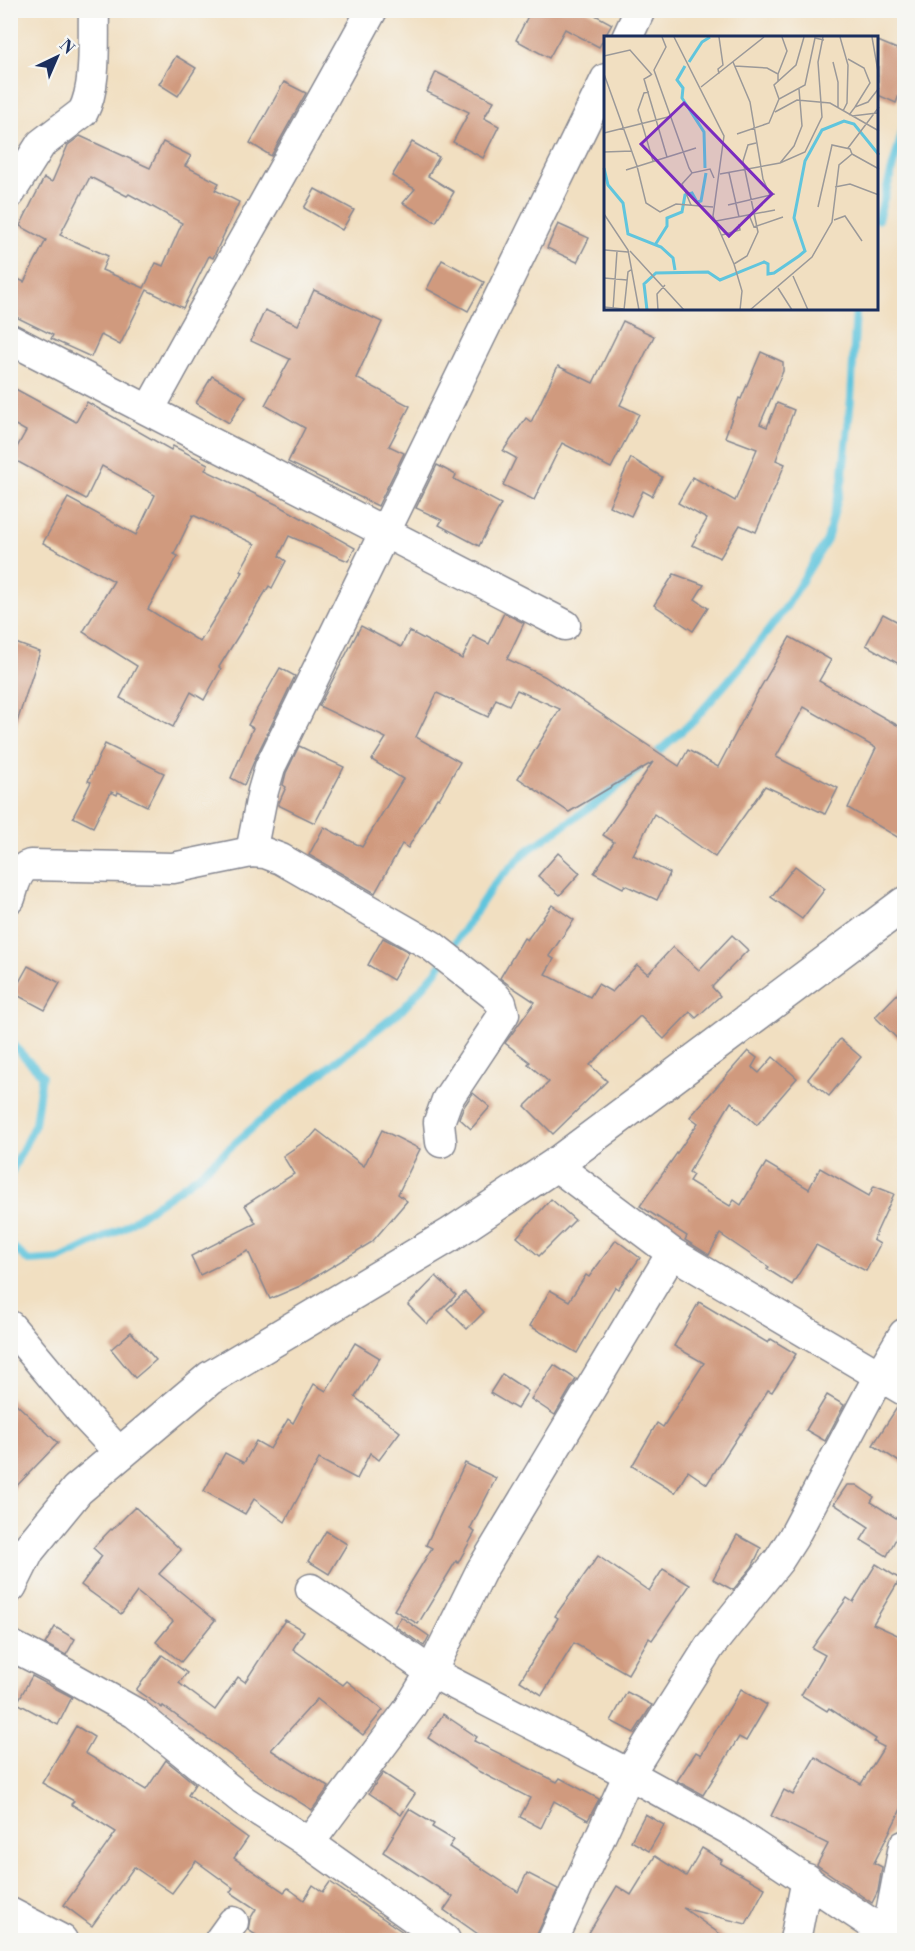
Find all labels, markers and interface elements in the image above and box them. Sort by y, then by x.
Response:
north arrow [27,27,87,87]
text: N [55,35,78,59]
inset map [604,36,879,310]

